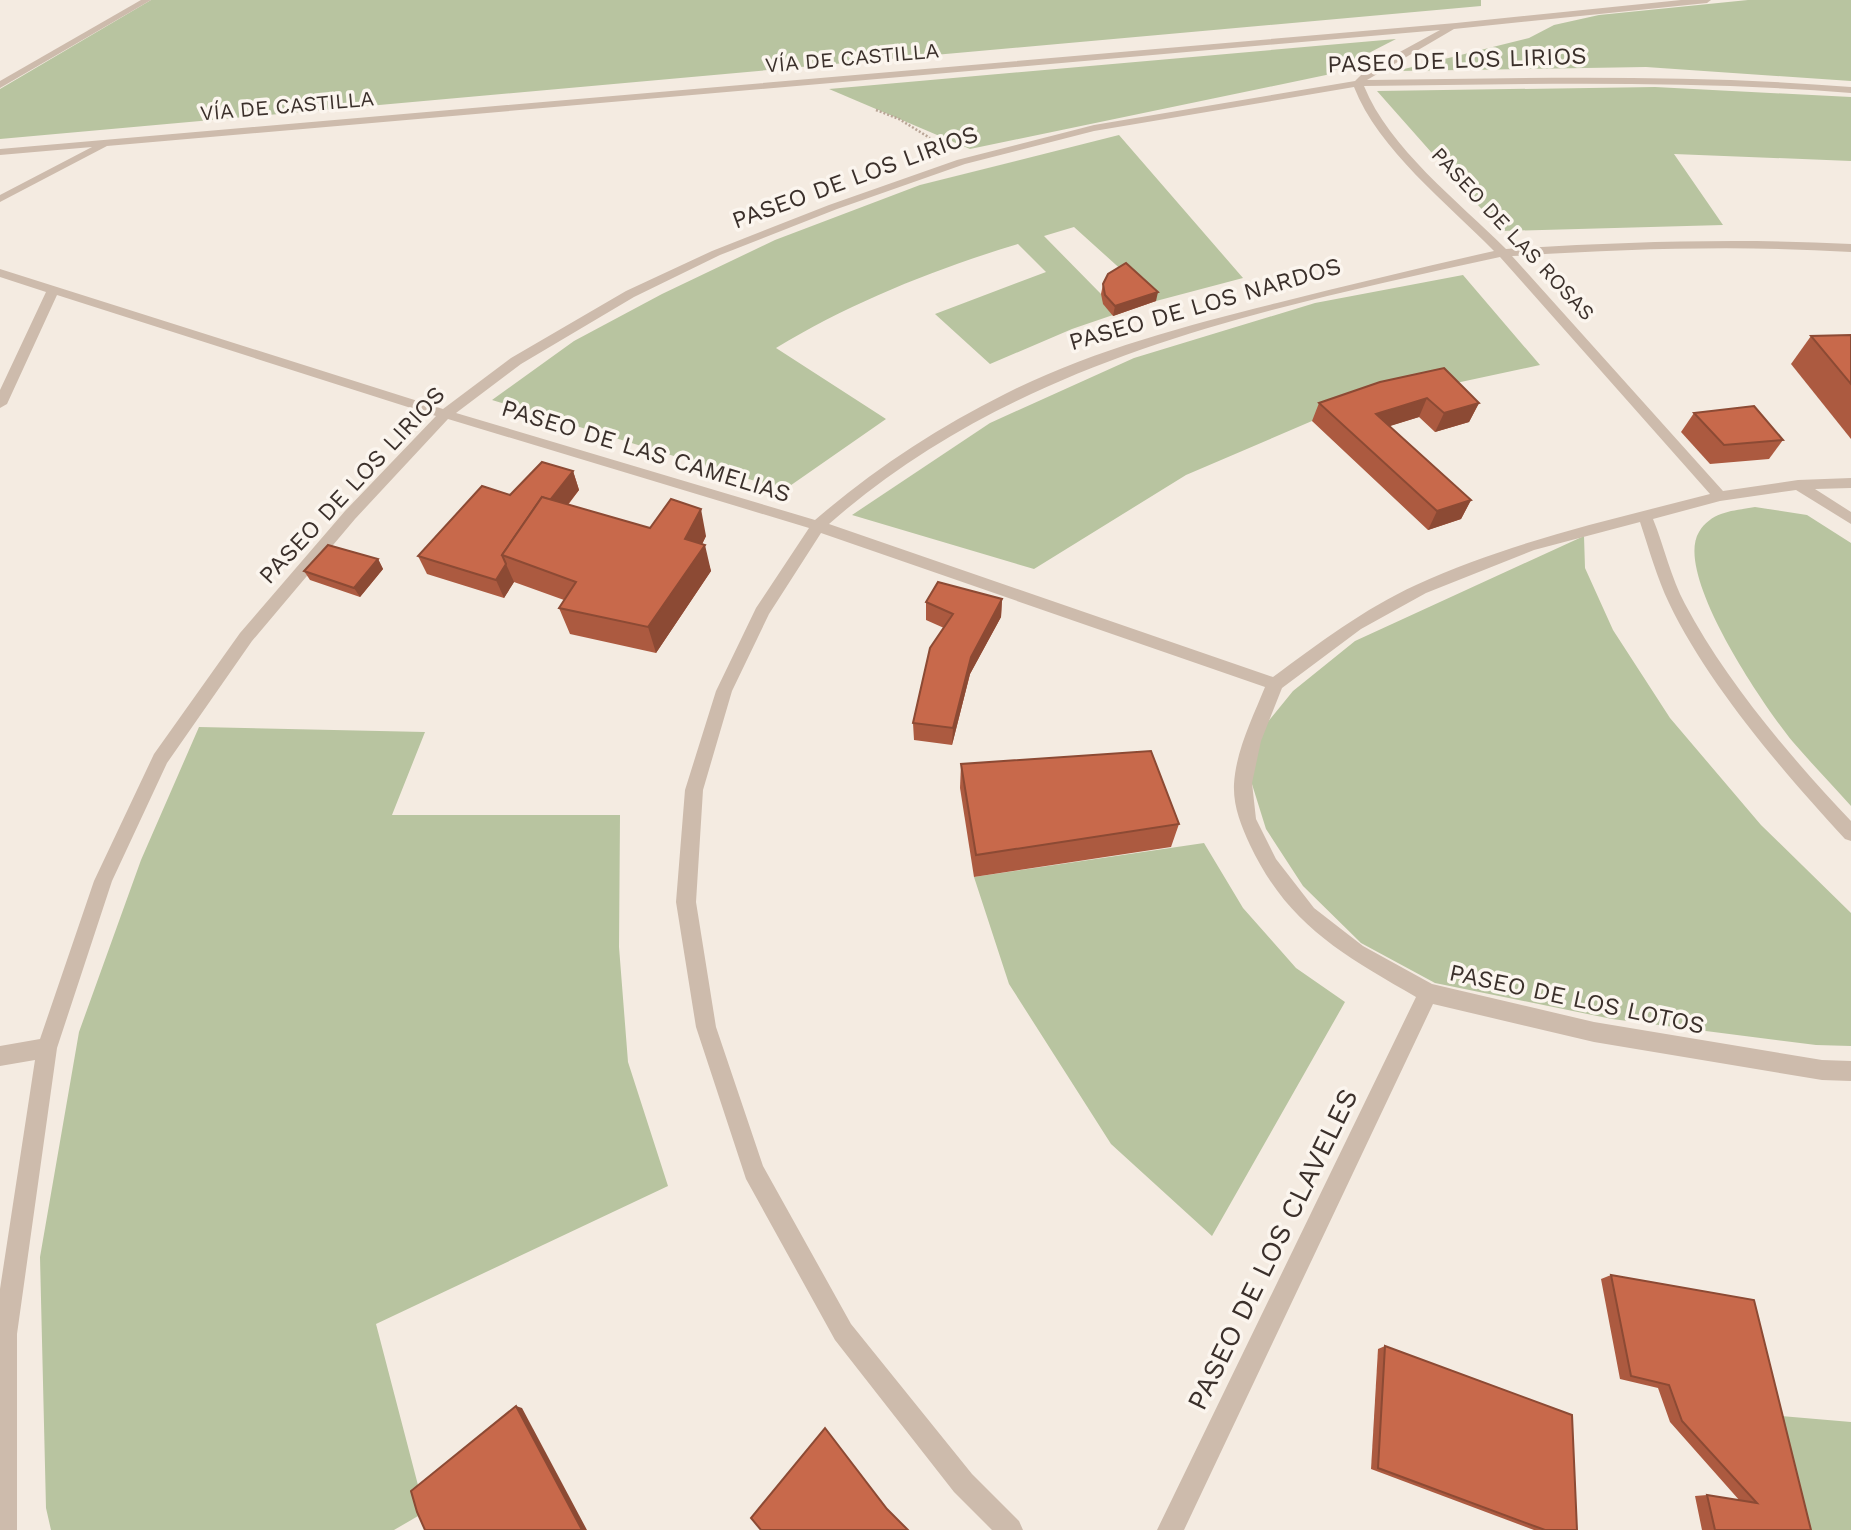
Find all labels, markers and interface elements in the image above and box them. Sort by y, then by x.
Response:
street label: VÍA DE CASTILLA [764,37,940,78]
street label: PASEO DE LOS LIRIOS [1327,41,1587,79]
street label: VÍA DE CASTILLA [199,85,375,126]
street label: PASEO DE LOS LIRIOS [728,119,982,235]
street label: PASEO DE LAS ROSAS [1427,142,1600,325]
street label: PASEO DE LOS NARDOS [1066,252,1344,356]
street label: PASEO DE LOS LIRIOS [253,381,451,589]
street label: PASEO DE LAS CAMELIAS [498,394,794,508]
street label: PASEO DE LOS LOTOS [1447,958,1707,1040]
street label: PASEO DE LOS CLAVELES [1180,1083,1365,1415]

